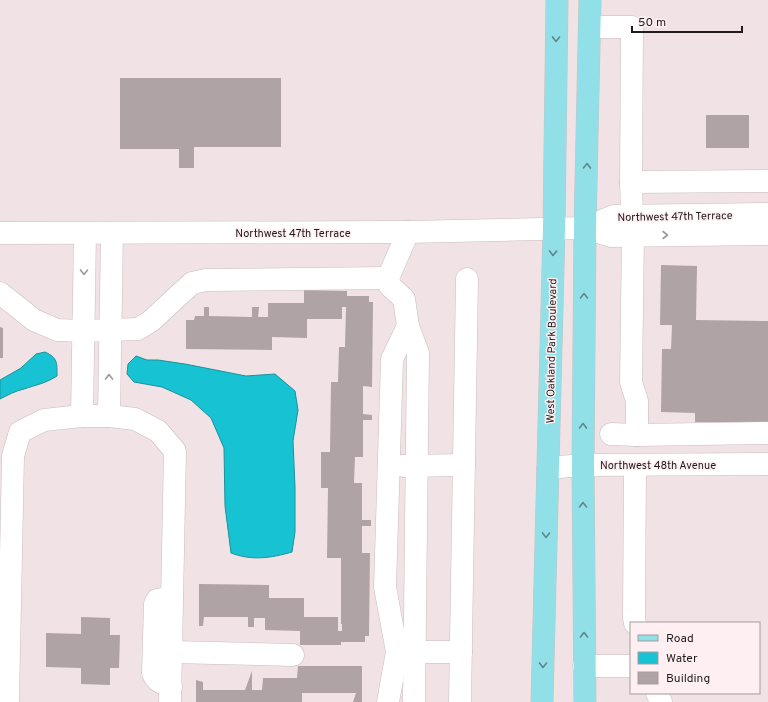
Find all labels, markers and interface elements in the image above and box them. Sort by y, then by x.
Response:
scale bar [632,8,742,34]
text: 50 m [638,15,666,31]
one-way arrow [552,36,561,42]
one-way arrow [582,163,591,169]
street label: Northwest 47th Terrace [617,209,733,225]
street label: Northwest 47th Terrace [235,227,351,241]
one-way arrow [662,231,668,239]
one-way arrow [549,250,558,256]
one-way arrow [80,269,88,275]
street label: West Oakland Park Boulevard [544,278,560,424]
one-way arrow [580,293,588,299]
one-way arrow [105,374,113,380]
one-way arrow [579,423,587,429]
street label: Northwest 48th Avenue [600,459,716,473]
one-way arrow [579,502,587,508]
one-way arrow [542,532,550,538]
legend [630,622,760,694]
text: Road [666,631,694,647]
one-way arrow [580,632,588,638]
text: Water [666,651,698,667]
one-way arrow [538,662,547,668]
text: Building [666,671,710,687]

